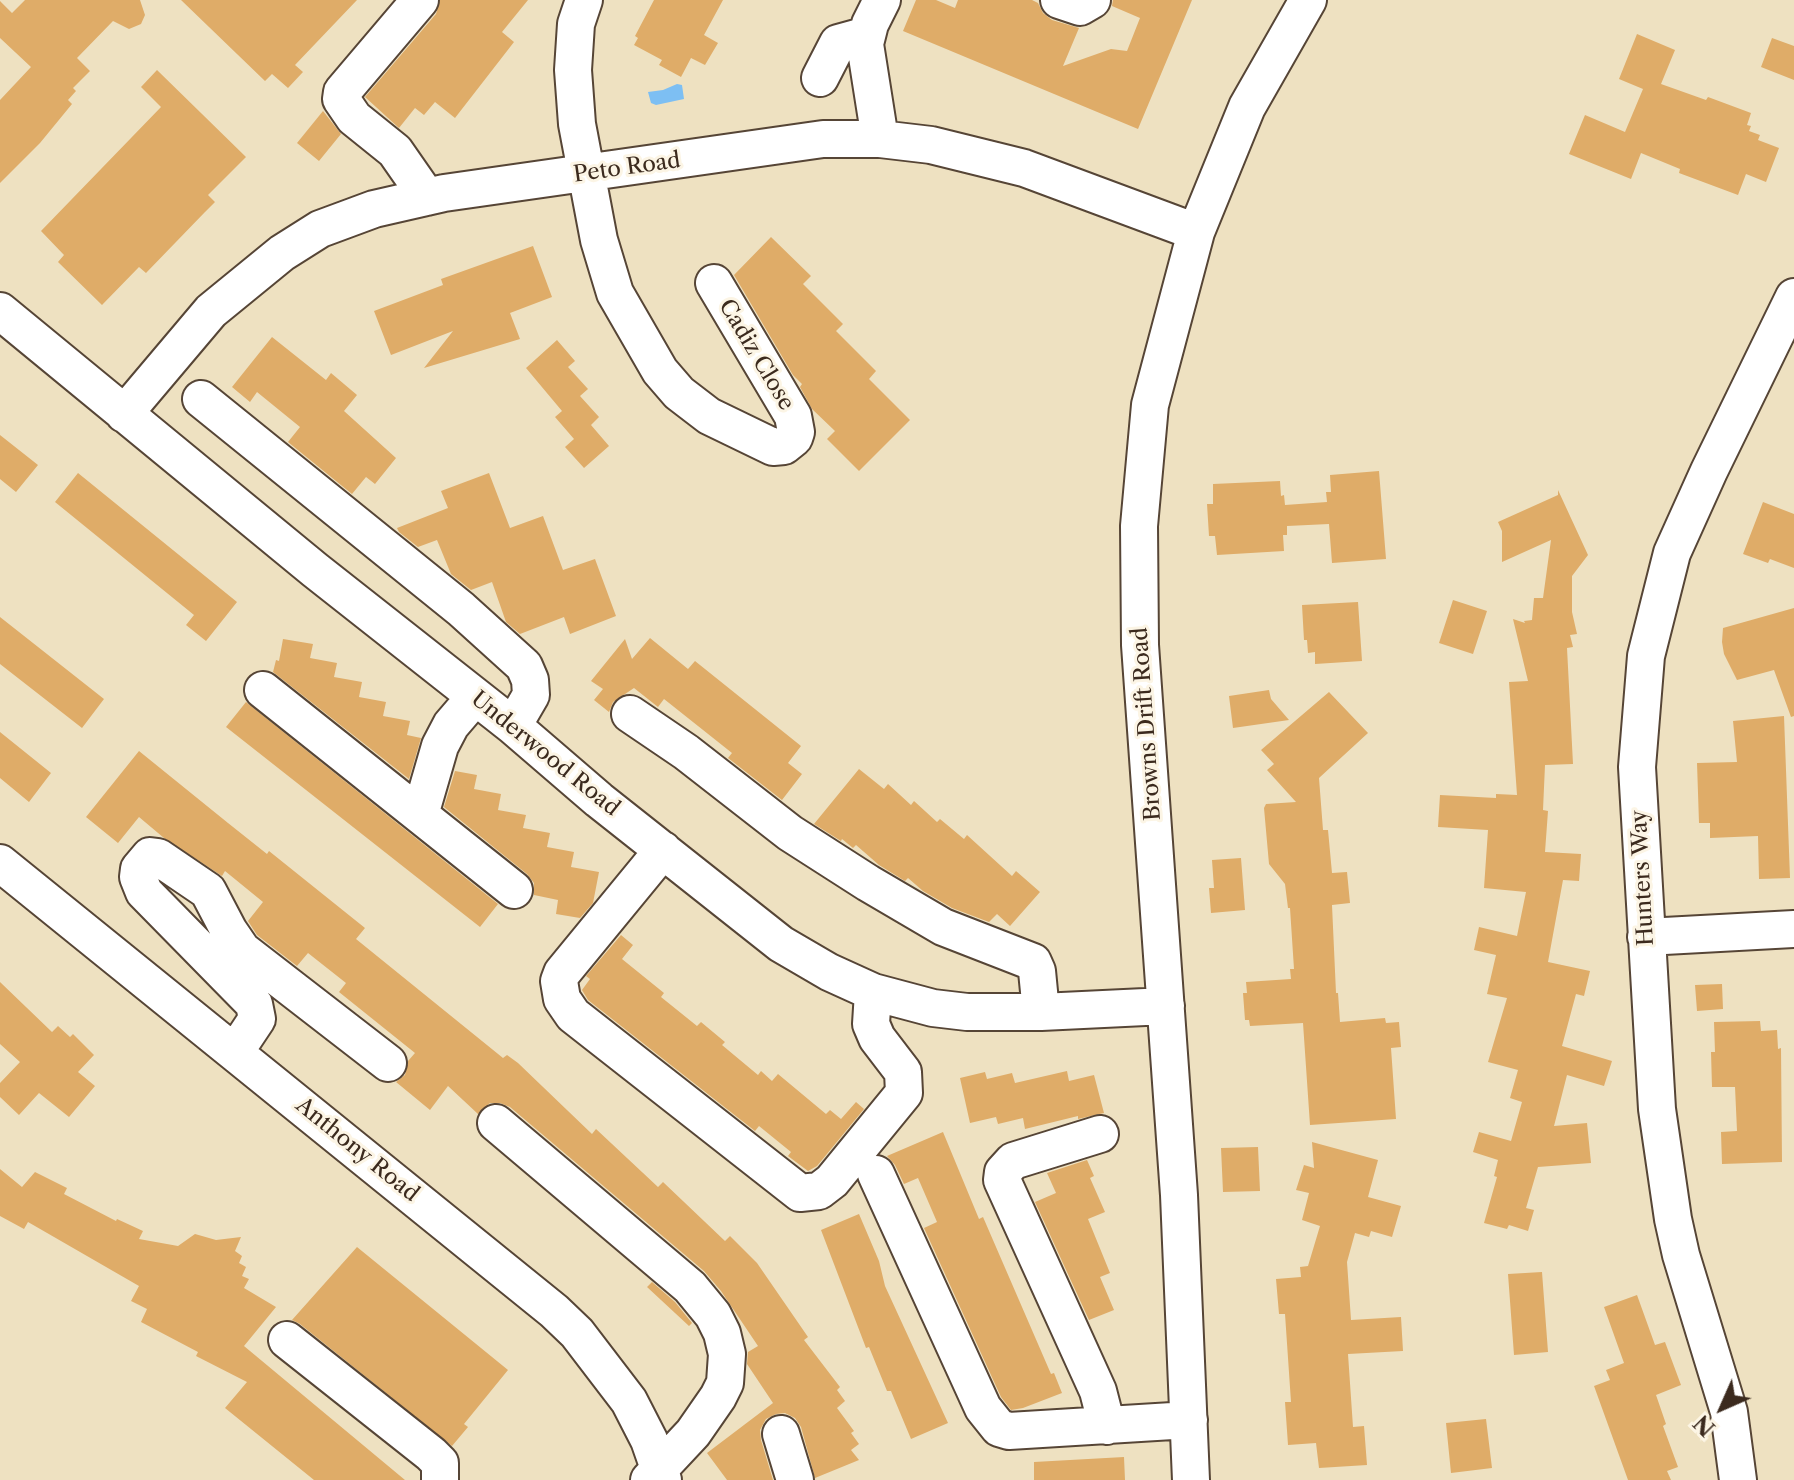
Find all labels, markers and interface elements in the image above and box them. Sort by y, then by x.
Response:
street label: Peto Road [572,147,682,189]
street label: Cadiz Close [713,295,799,415]
street label: Browns Drift Road [1127,626,1167,822]
street label: Underwood Road [465,686,625,822]
street label: Hunters Way [1626,809,1660,947]
street label: Anthony Road [290,1092,424,1208]
north arrow [1682,1368,1762,1448]
text: N [1688,1409,1721,1442]

